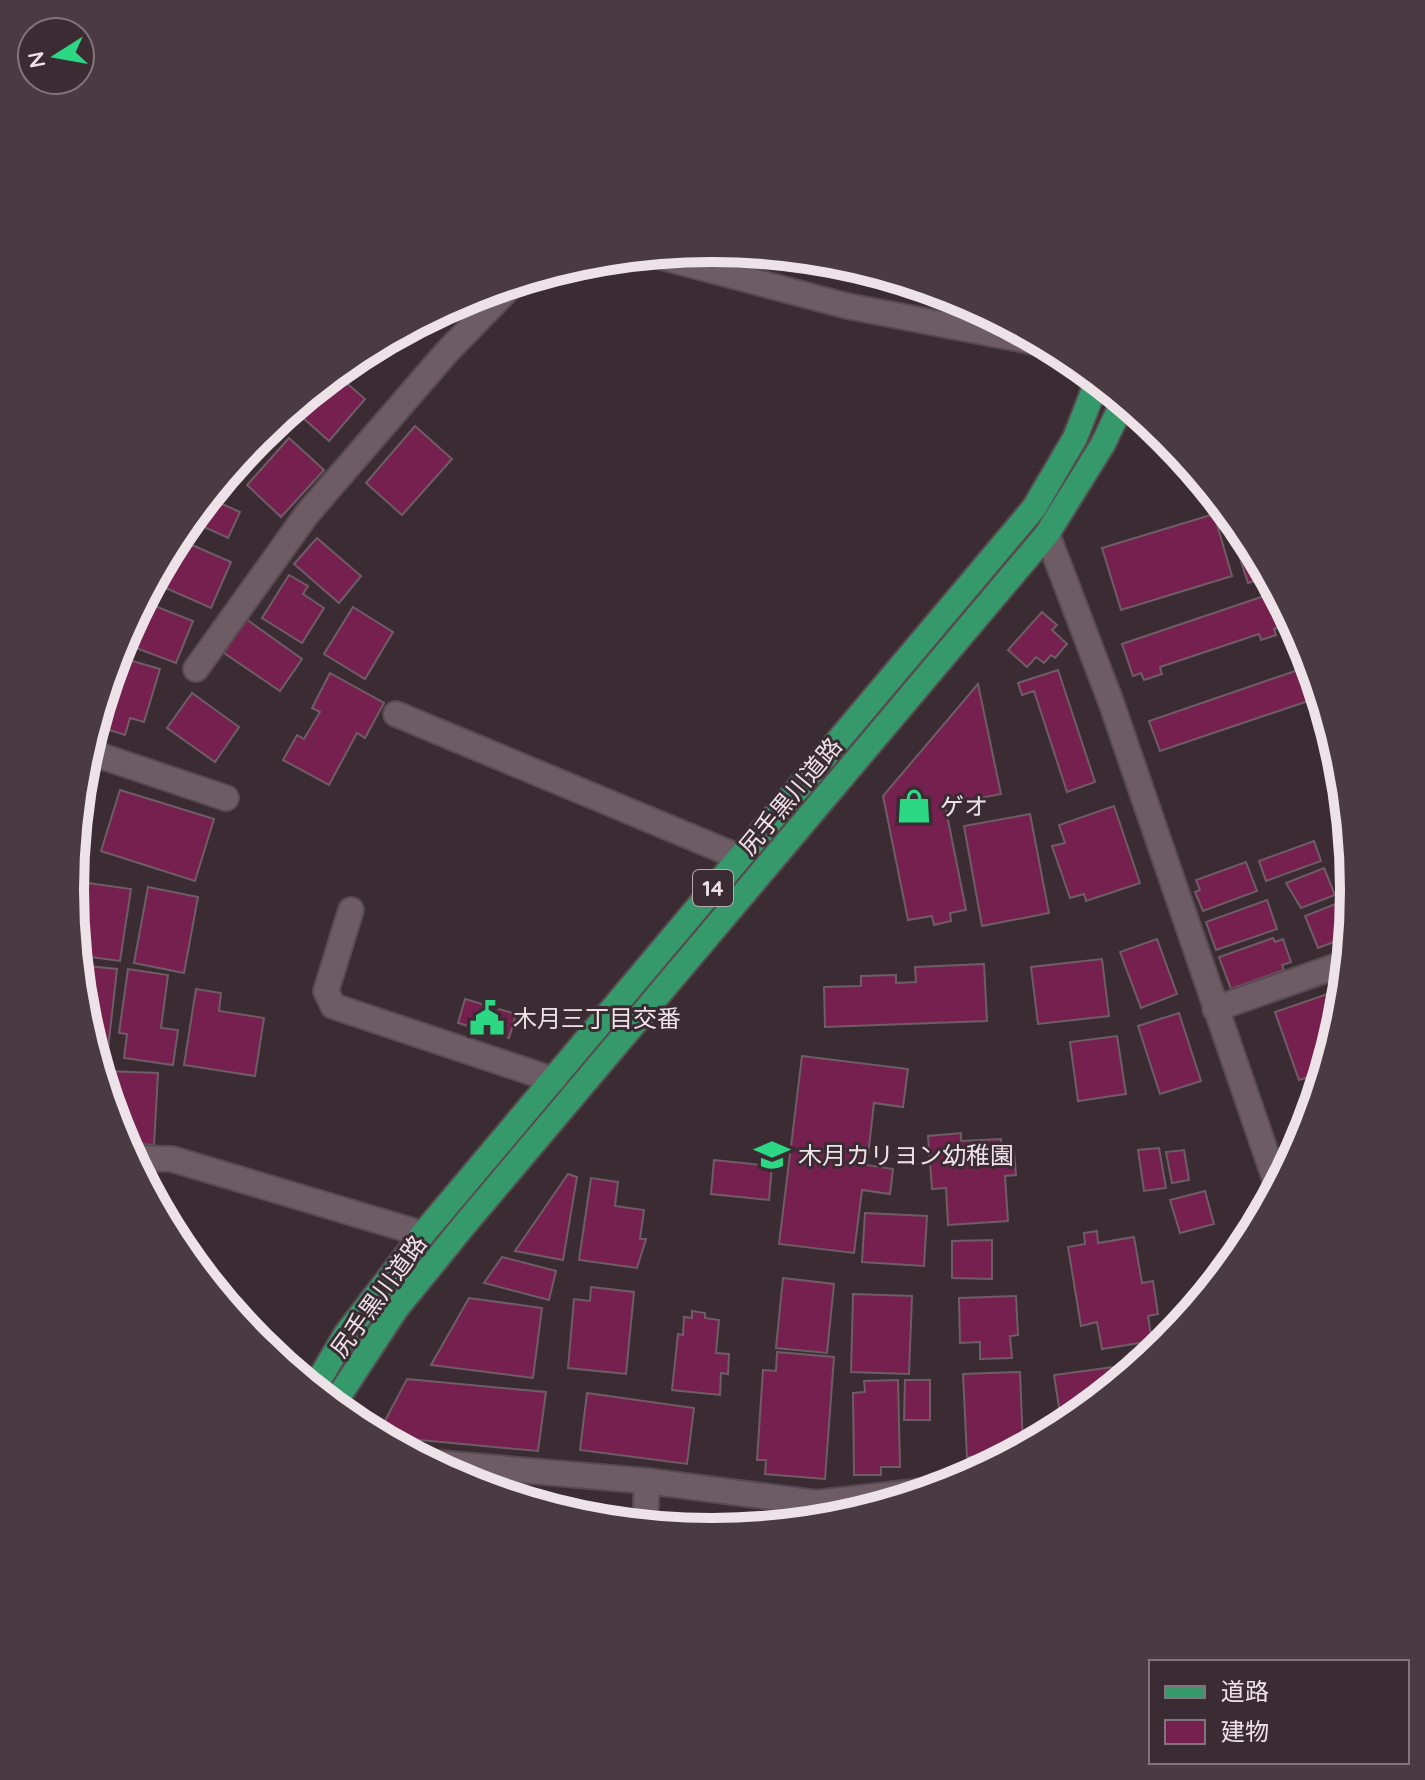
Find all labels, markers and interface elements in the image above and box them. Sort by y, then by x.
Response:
north arrow [16,16,96,96]
text: N [21,49,52,70]
street label: 尻手黒川道路 [732,731,848,861]
shop icon: ゲオ [895,787,933,825]
place label: ゲオ [940,791,988,821]
road number: 14 [693,870,733,906]
public building icon: 木月三丁目交番 [468,999,506,1037]
place label: 木月三丁目交番 [513,1003,681,1033]
school or university icon: 木月カリヨン幼稚園 [753,1136,791,1174]
place label: 木月カリヨン幼稚園 [798,1140,1014,1170]
street label: 尻手黒川道路 [324,1229,432,1363]
legend [1149,1660,1409,1764]
text: 道路 [1221,1676,1269,1706]
text: 建物 [1221,1716,1269,1746]

